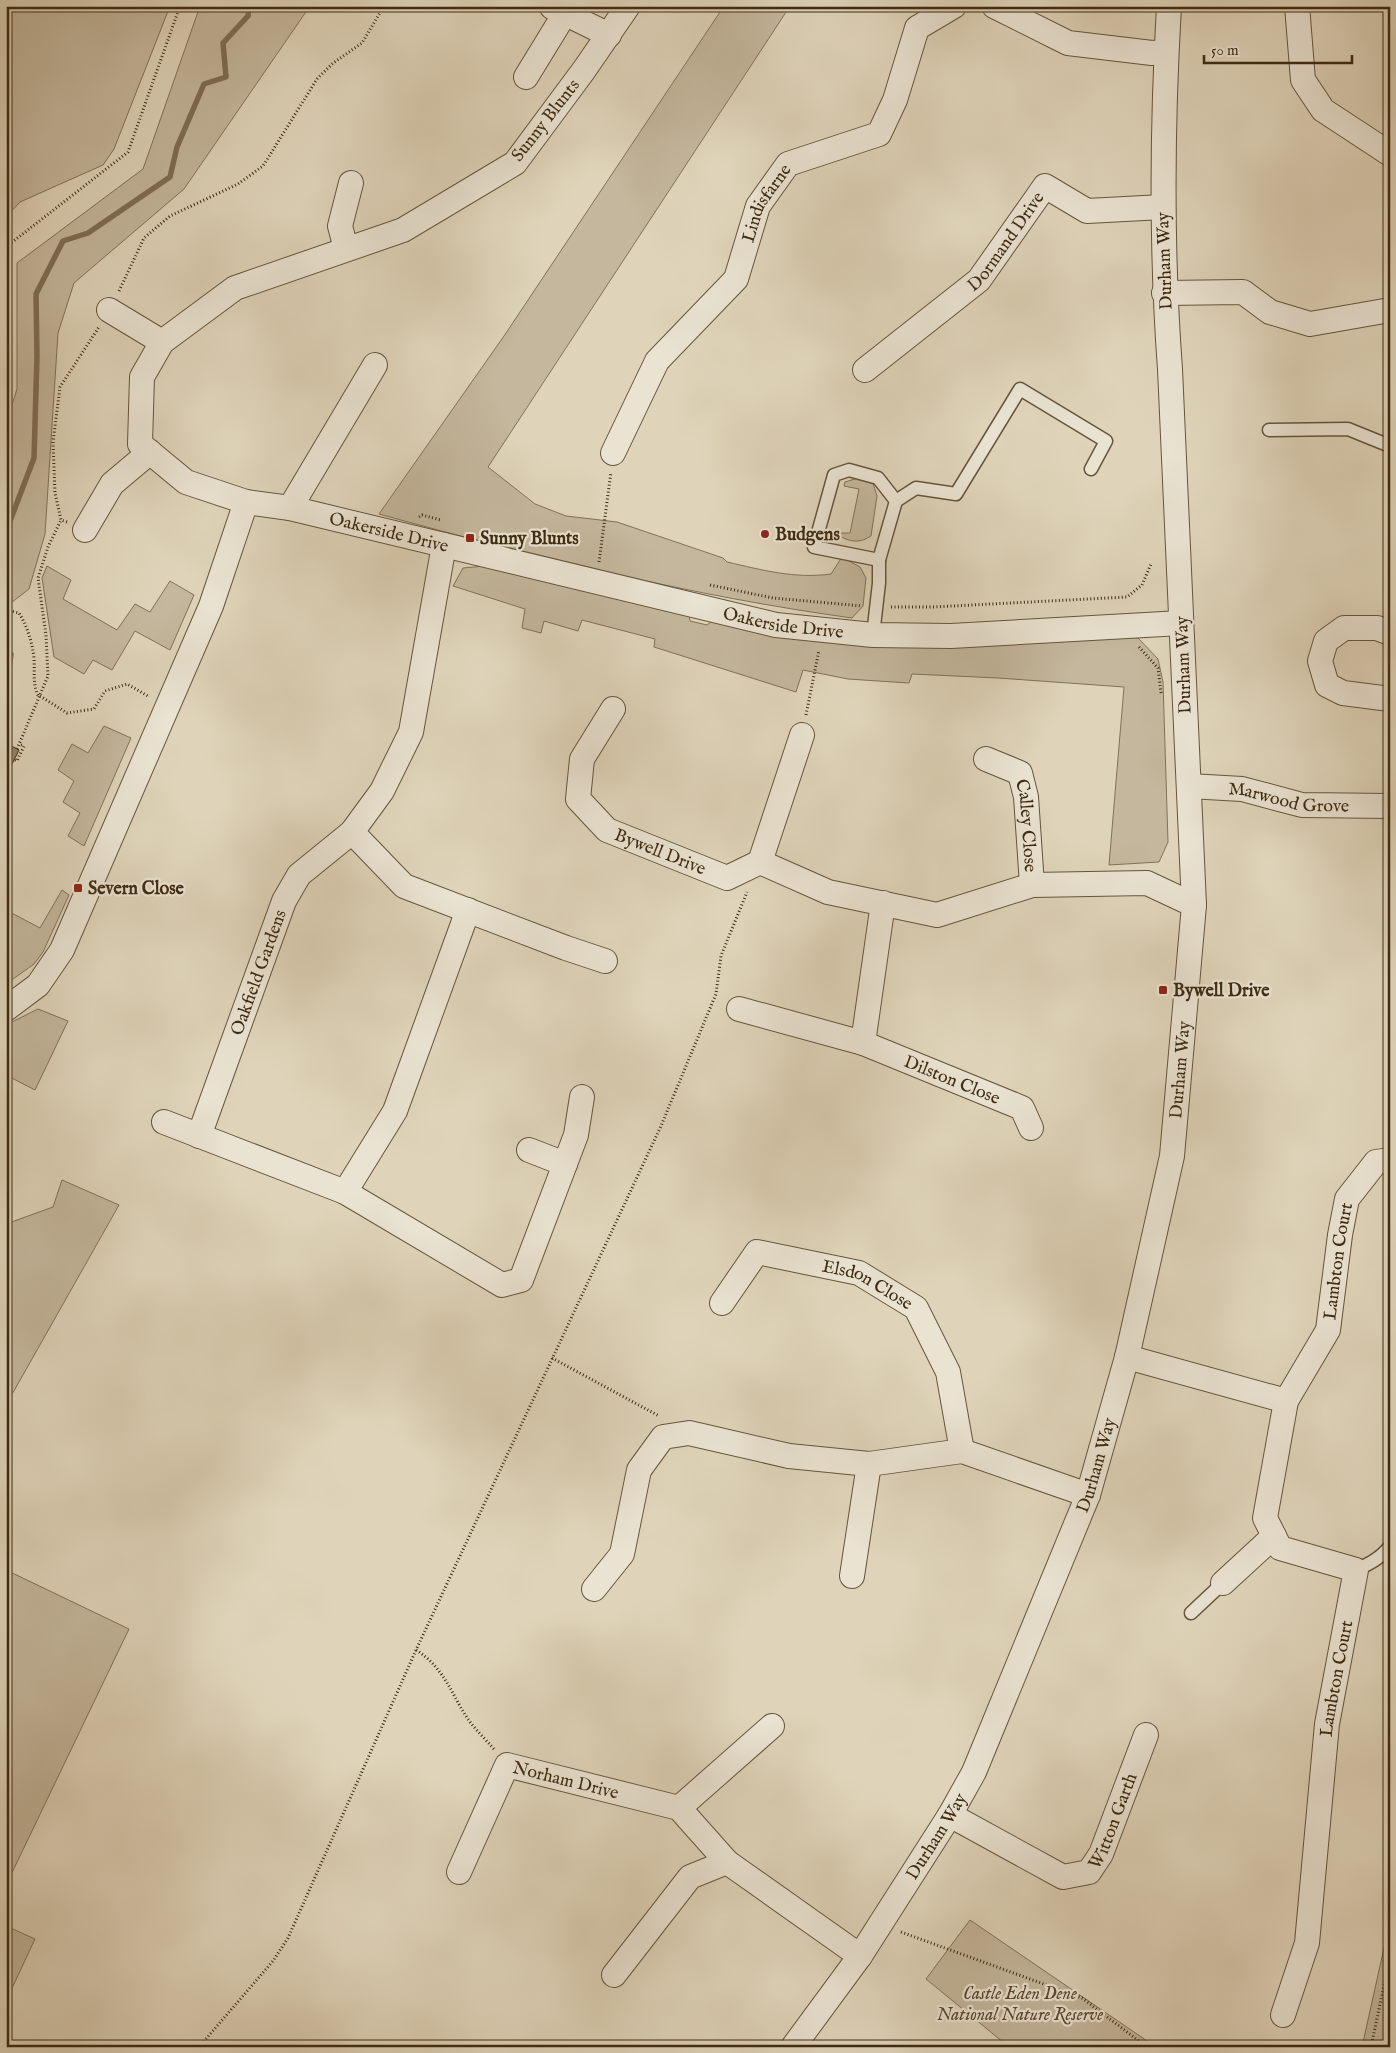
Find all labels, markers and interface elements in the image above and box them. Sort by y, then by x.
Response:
scale bar [1204,32,1351,64]
text: 50 m [1211,41,1239,60]
street label: Sunny Blunts [507,75,586,167]
street label: Lindisfarne [738,160,797,246]
street label: Dormand Drive [963,188,1050,298]
street label: Durham Way [1152,211,1179,310]
street label: Oakerside Drive [327,508,451,559]
place label: Budgens [775,524,840,547]
place label: Sunny Blunts [480,528,579,551]
marker: Budgens [759,528,771,540]
marker: Sunny Blunts [464,532,476,544]
street label: Oakerside Drive [720,603,845,645]
street label: Durham Way [1171,615,1198,714]
street label: Calley Close [1009,777,1041,873]
street label: Marwood Grove [1228,778,1349,819]
street label: Bywell Drive [611,824,709,881]
place label: Severn Close [88,878,185,901]
marker: Severn Close [72,882,84,894]
street label: Oakfield Gardens [226,907,293,1039]
place label: Bywell Drive [1173,980,1270,1003]
marker: Bywell Drive [1157,984,1169,996]
street label: Durham Way [1165,1020,1197,1120]
street label: Dilston Close [900,1051,1003,1111]
street label: Lambton Court [1319,1201,1359,1321]
street label: Elsdon Close [820,1256,916,1316]
street label: Durham Way [1072,1415,1122,1517]
street label: Lambton Court [1316,1619,1359,1738]
street label: Norham Drive [510,1757,621,1805]
street label: Witton Garth [1084,1770,1144,1874]
street label: Durham Way [902,1789,973,1885]
park label: Castle Eden Dene National Nature Reserve [937,1983,1103,2027]

